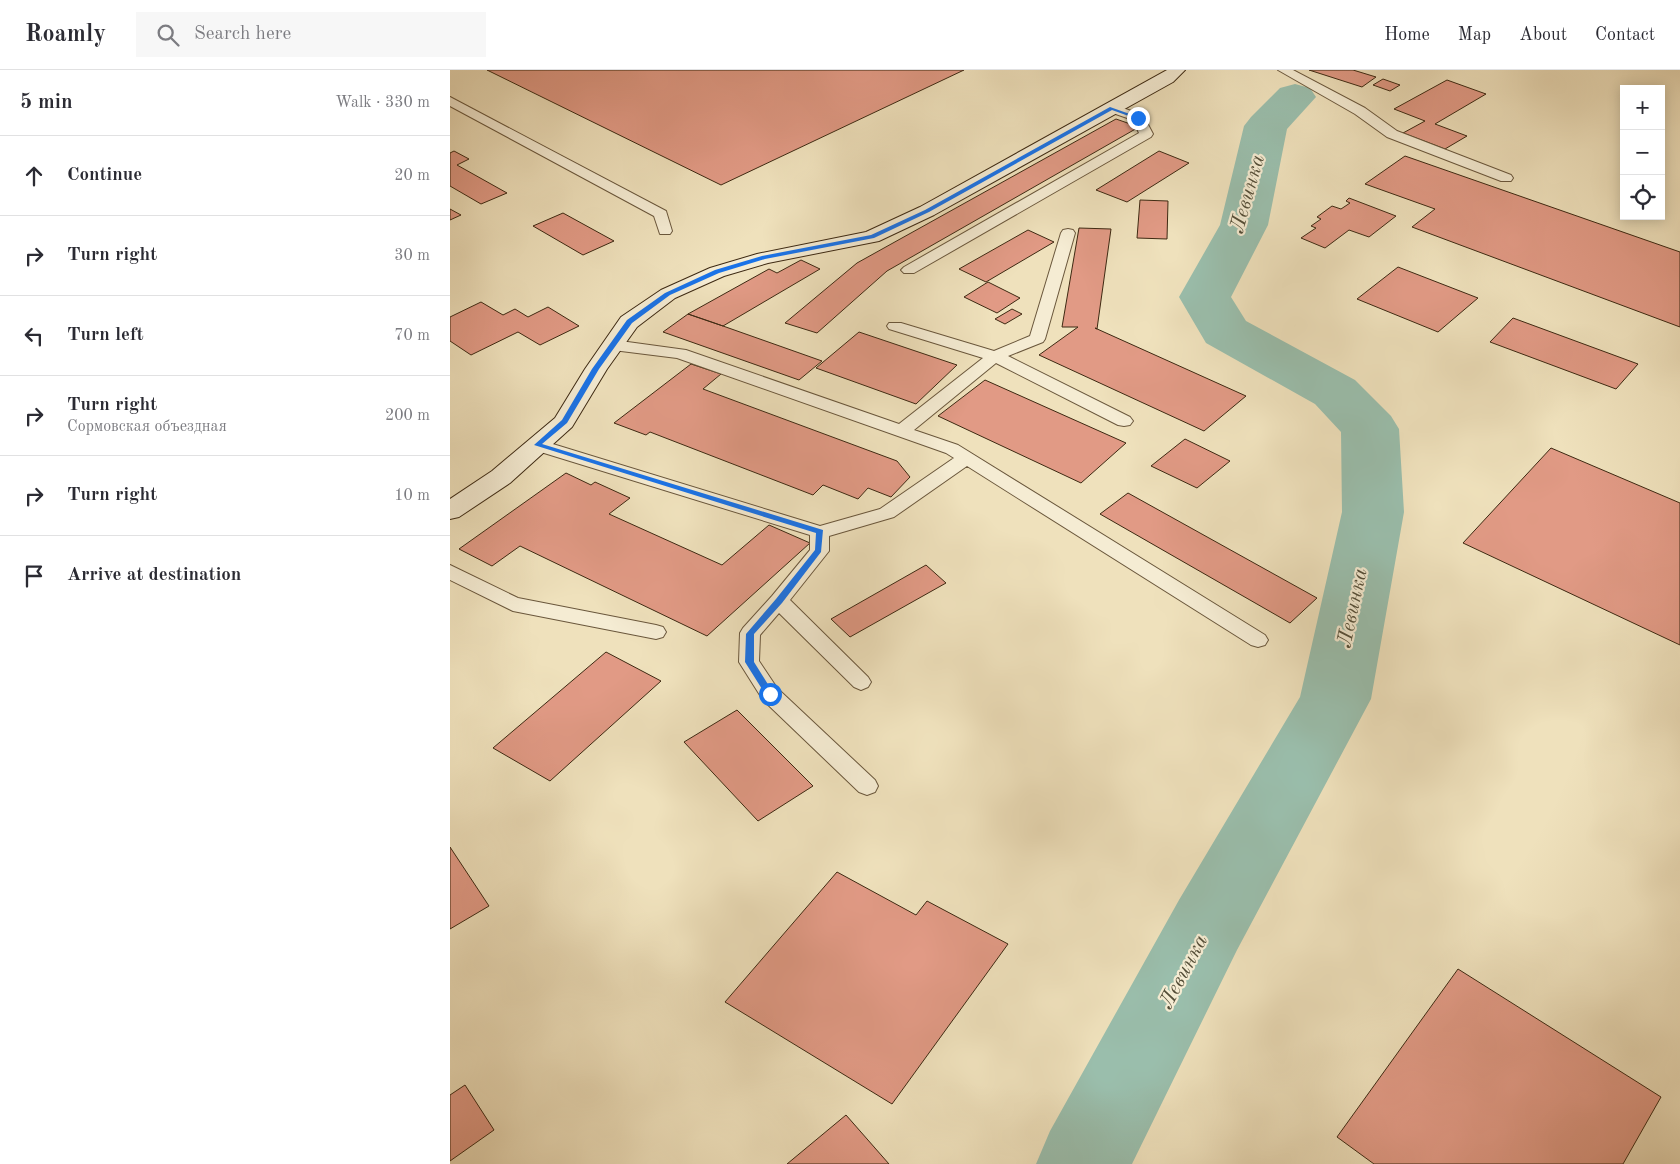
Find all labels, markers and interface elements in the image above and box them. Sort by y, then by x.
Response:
search box [136,12,486,57]
icon: search [154,21,182,49]
text: Roamly [25,23,106,47]
text: Search here [194,25,291,44]
text: Home [1384,26,1430,44]
text: Map [1458,26,1491,44]
text: About [1519,26,1567,44]
text: Contact [1595,26,1655,44]
map controls [1620,85,1665,220]
button: + [1620,85,1665,130]
text: 5 min [20,92,73,113]
text: Walk · 330 m [335,95,430,111]
route end [1127,107,1150,130]
button: − [1620,130,1665,175]
water label: Левинка [1227,152,1269,236]
icon: ahead [20,162,48,190]
text: Continue [67,166,142,185]
text: 20 m [394,168,430,184]
button: locate [1620,175,1665,220]
icon: right [20,242,48,270]
text: Turn right [67,246,157,265]
text: 30 m [394,248,430,264]
icon: left [20,322,48,350]
text: Turn left [67,326,144,345]
text: 70 m [394,328,430,344]
text: Turn right [67,396,157,415]
icon: right [20,402,48,430]
text: 200 m [385,408,430,424]
text: Сормовская объездная [67,419,227,435]
icon: right [20,482,48,510]
text: Turn right [67,486,157,505]
text: 10 m [394,488,430,504]
icon: arrive [20,562,48,590]
text: Arrive at destination [67,566,241,585]
water label: Левинка [1334,566,1372,650]
route start [759,683,782,706]
water label: Левинка [1156,932,1212,1012]

